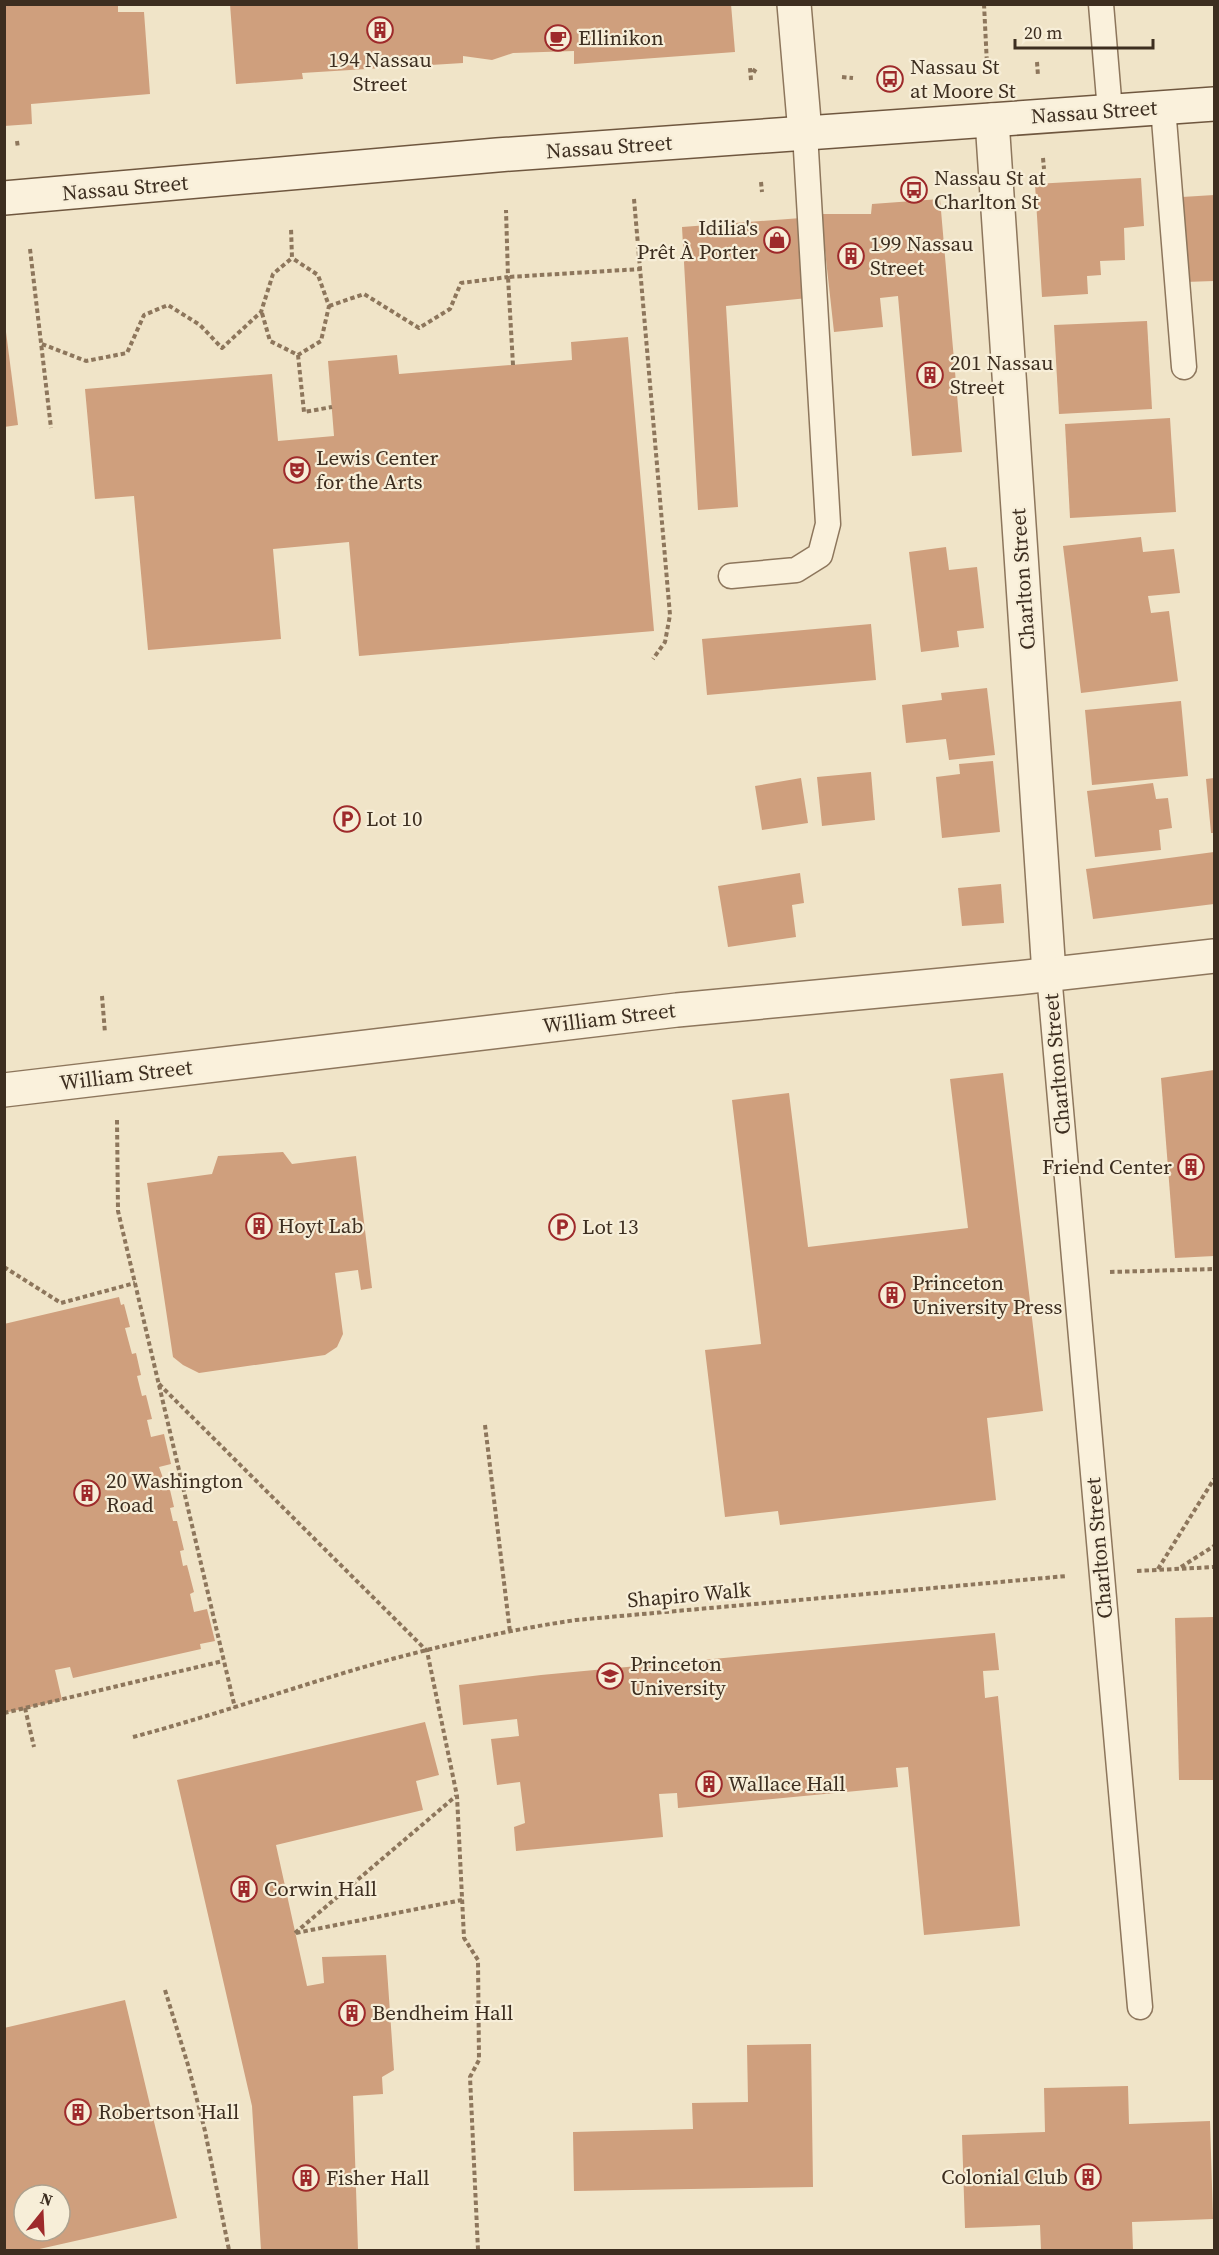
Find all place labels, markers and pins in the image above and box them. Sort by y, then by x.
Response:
building icon: 194 Nassau Street [365,15,395,45]
cafe icon: Ellinikon [543,23,573,53]
place label: Ellinikon [578,23,664,52]
place label: 194 Nassau Street [328,45,432,98]
place label: Nassau St at Moore St [910,52,1016,105]
bus stop icon: Nassau St at Moore St [875,64,905,94]
place label: Nassau St at Charlton St [934,163,1046,216]
bus stop icon: Nassau St at Charlton St [899,175,929,205]
place label: Idilia's Prêt À Porter [637,213,758,266]
shop icon: Idilia's Prêt À Porter [762,225,792,255]
place label: 199 Nassau Street [870,229,973,282]
building icon: 199 Nassau Street [836,241,866,271]
place label: 201 Nassau Street [950,348,1053,401]
building icon: 201 Nassau Street [915,360,945,390]
place label: Lewis Center for the Arts [316,443,438,496]
theatre icon: Lewis Center for the Arts [282,455,312,485]
parking icon: Lot 10 [332,804,362,834]
place label: Lot 10 [366,804,423,833]
place label: Friend Center [1042,1152,1172,1181]
building icon: Friend Center [1176,1152,1206,1182]
building icon: Hoyt Lab [244,1211,274,1241]
place label: Hoyt Lab [278,1211,363,1240]
parking icon: Lot 13 [547,1212,577,1242]
place label: Lot 13 [582,1212,639,1241]
place label: Princeton University Press [912,1268,1063,1321]
building icon: Princeton University Press [877,1280,907,1310]
place label: 20 Washington Road [106,1466,243,1519]
building icon: 20 Washington Road [72,1478,102,1508]
place label: Princeton University [630,1649,726,1702]
school or university icon: Princeton University [595,1661,625,1691]
building icon: Wallace Hall [694,1769,724,1799]
place label: Wallace Hall [728,1769,846,1798]
building icon: Corwin Hall [229,1874,259,1904]
place label: Corwin Hall [264,1874,377,1903]
building icon: Bendheim Hall [337,1998,367,2028]
place label: Bendheim Hall [372,1998,513,2027]
building icon: Robertson Hall [63,2097,93,2127]
place label: Robertson Hall [98,2097,239,2126]
place label: Colonial Club [941,2162,1068,2191]
building icon: Colonial Club [1073,2162,1103,2192]
building icon: Fisher Hall [291,2163,321,2193]
place label: Fisher Hall [326,2163,430,2192]

